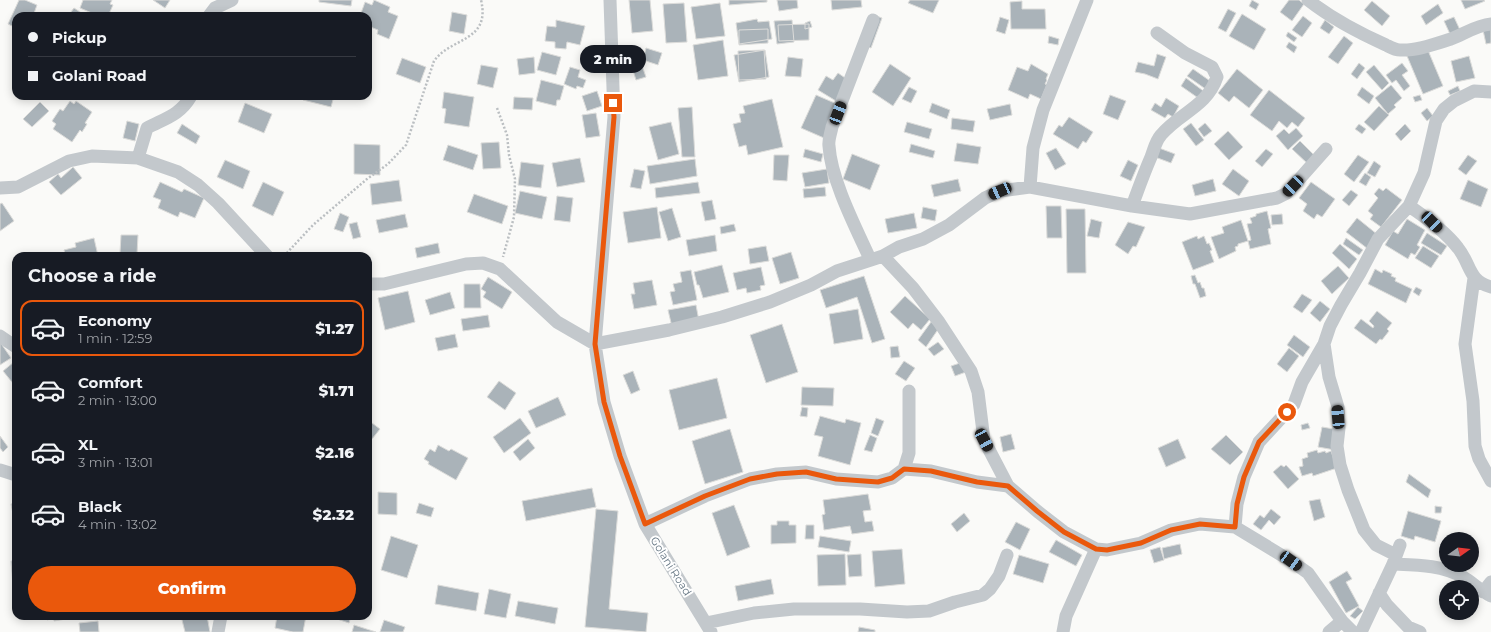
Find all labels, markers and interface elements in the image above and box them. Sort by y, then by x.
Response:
text: Pickup [52,28,107,47]
callout: 2 min [580,45,646,73]
text: 2 min [594,51,632,67]
text: Golani Road [52,66,147,85]
route end [604,94,622,112]
car [828,100,848,126]
car [1280,173,1306,199]
car [987,181,1013,201]
car [1419,209,1445,235]
text: Choose a ride [28,265,156,287]
icon: car [30,310,66,346]
text: Economy [78,311,151,330]
text: $1.27 [316,319,354,338]
text: 1 min · 12:59 [78,330,152,346]
icon: car [30,372,66,408]
text: Comfort [78,373,143,392]
text: $1.71 [319,381,354,400]
text: 2 min · 13:00 [78,392,157,408]
route start [1278,403,1296,421]
car [1331,405,1345,429]
car [973,427,995,453]
icon: car [30,434,66,470]
text: XL [78,435,97,454]
text: $2.16 [315,443,354,462]
text: 3 min · 13:01 [78,454,153,470]
icon: car [30,496,66,532]
text: Black [78,497,122,516]
text: $2.32 [313,505,354,524]
text: 4 min · 13:02 [78,516,157,532]
north arrow [1439,532,1479,572]
map controls [1439,532,1479,620]
street label: Golani Road [647,534,695,598]
car [1278,549,1304,573]
button: Confirm [28,566,356,612]
button: locate [1439,580,1479,620]

